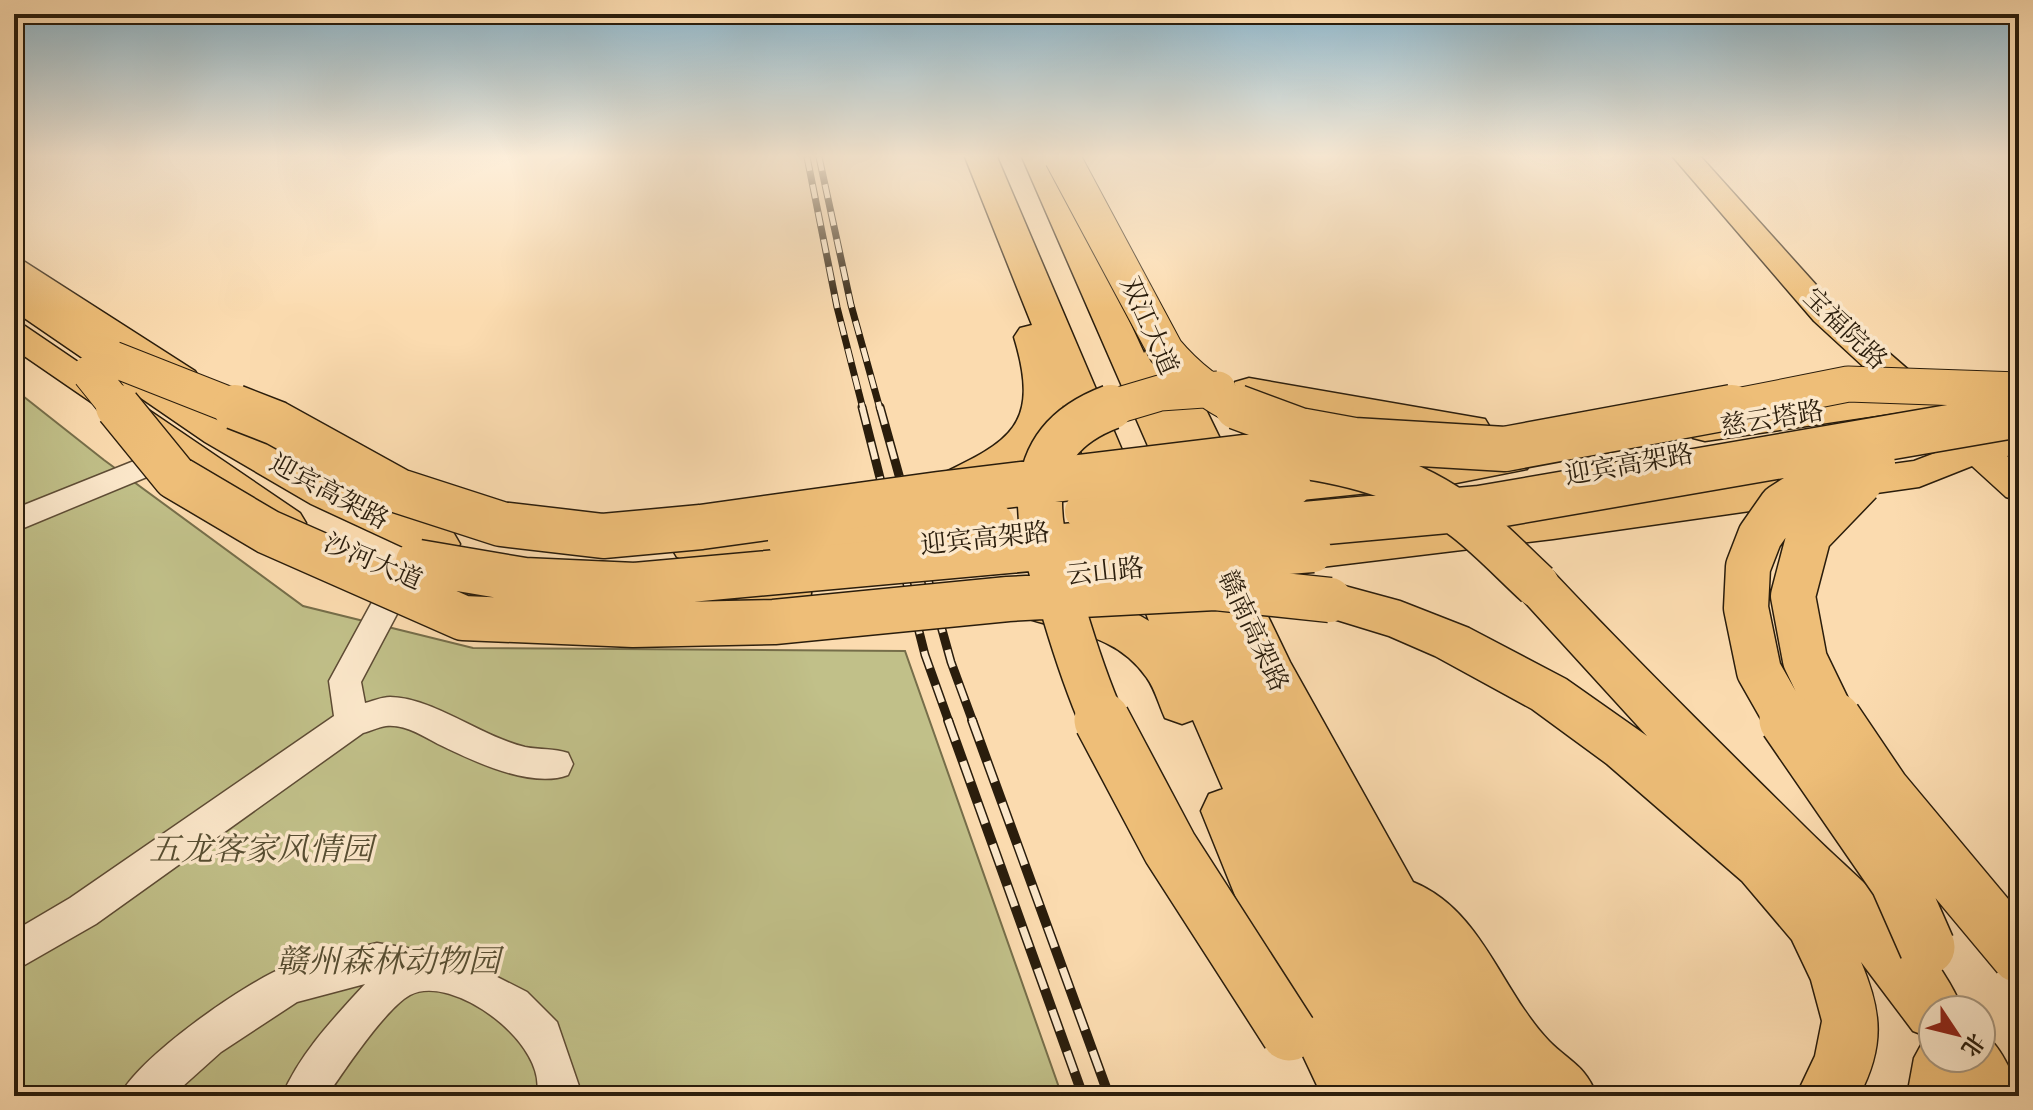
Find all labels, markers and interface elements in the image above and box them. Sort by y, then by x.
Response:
street label: 双江大道 [1113,272,1185,380]
street label: 宝福院路 [1796,281,1894,377]
street label: 慈云塔路 [1718,395,1826,443]
street label: 迎宾高架路 [1562,438,1696,492]
street label: 迎宾高架路 [264,447,394,537]
street label: 迎宾高架路 [919,516,1051,562]
street label: 沙河大道 [319,527,427,597]
street label: 云山路 [1065,552,1145,592]
street label: 赣南高架路 [1211,565,1295,697]
park label: 五龙客家风情园 [149,830,378,870]
park label: 赣州森林动物园 [276,942,505,982]
north arrow [1917,994,1997,1074]
text: 北 [1955,1028,1990,1062]

